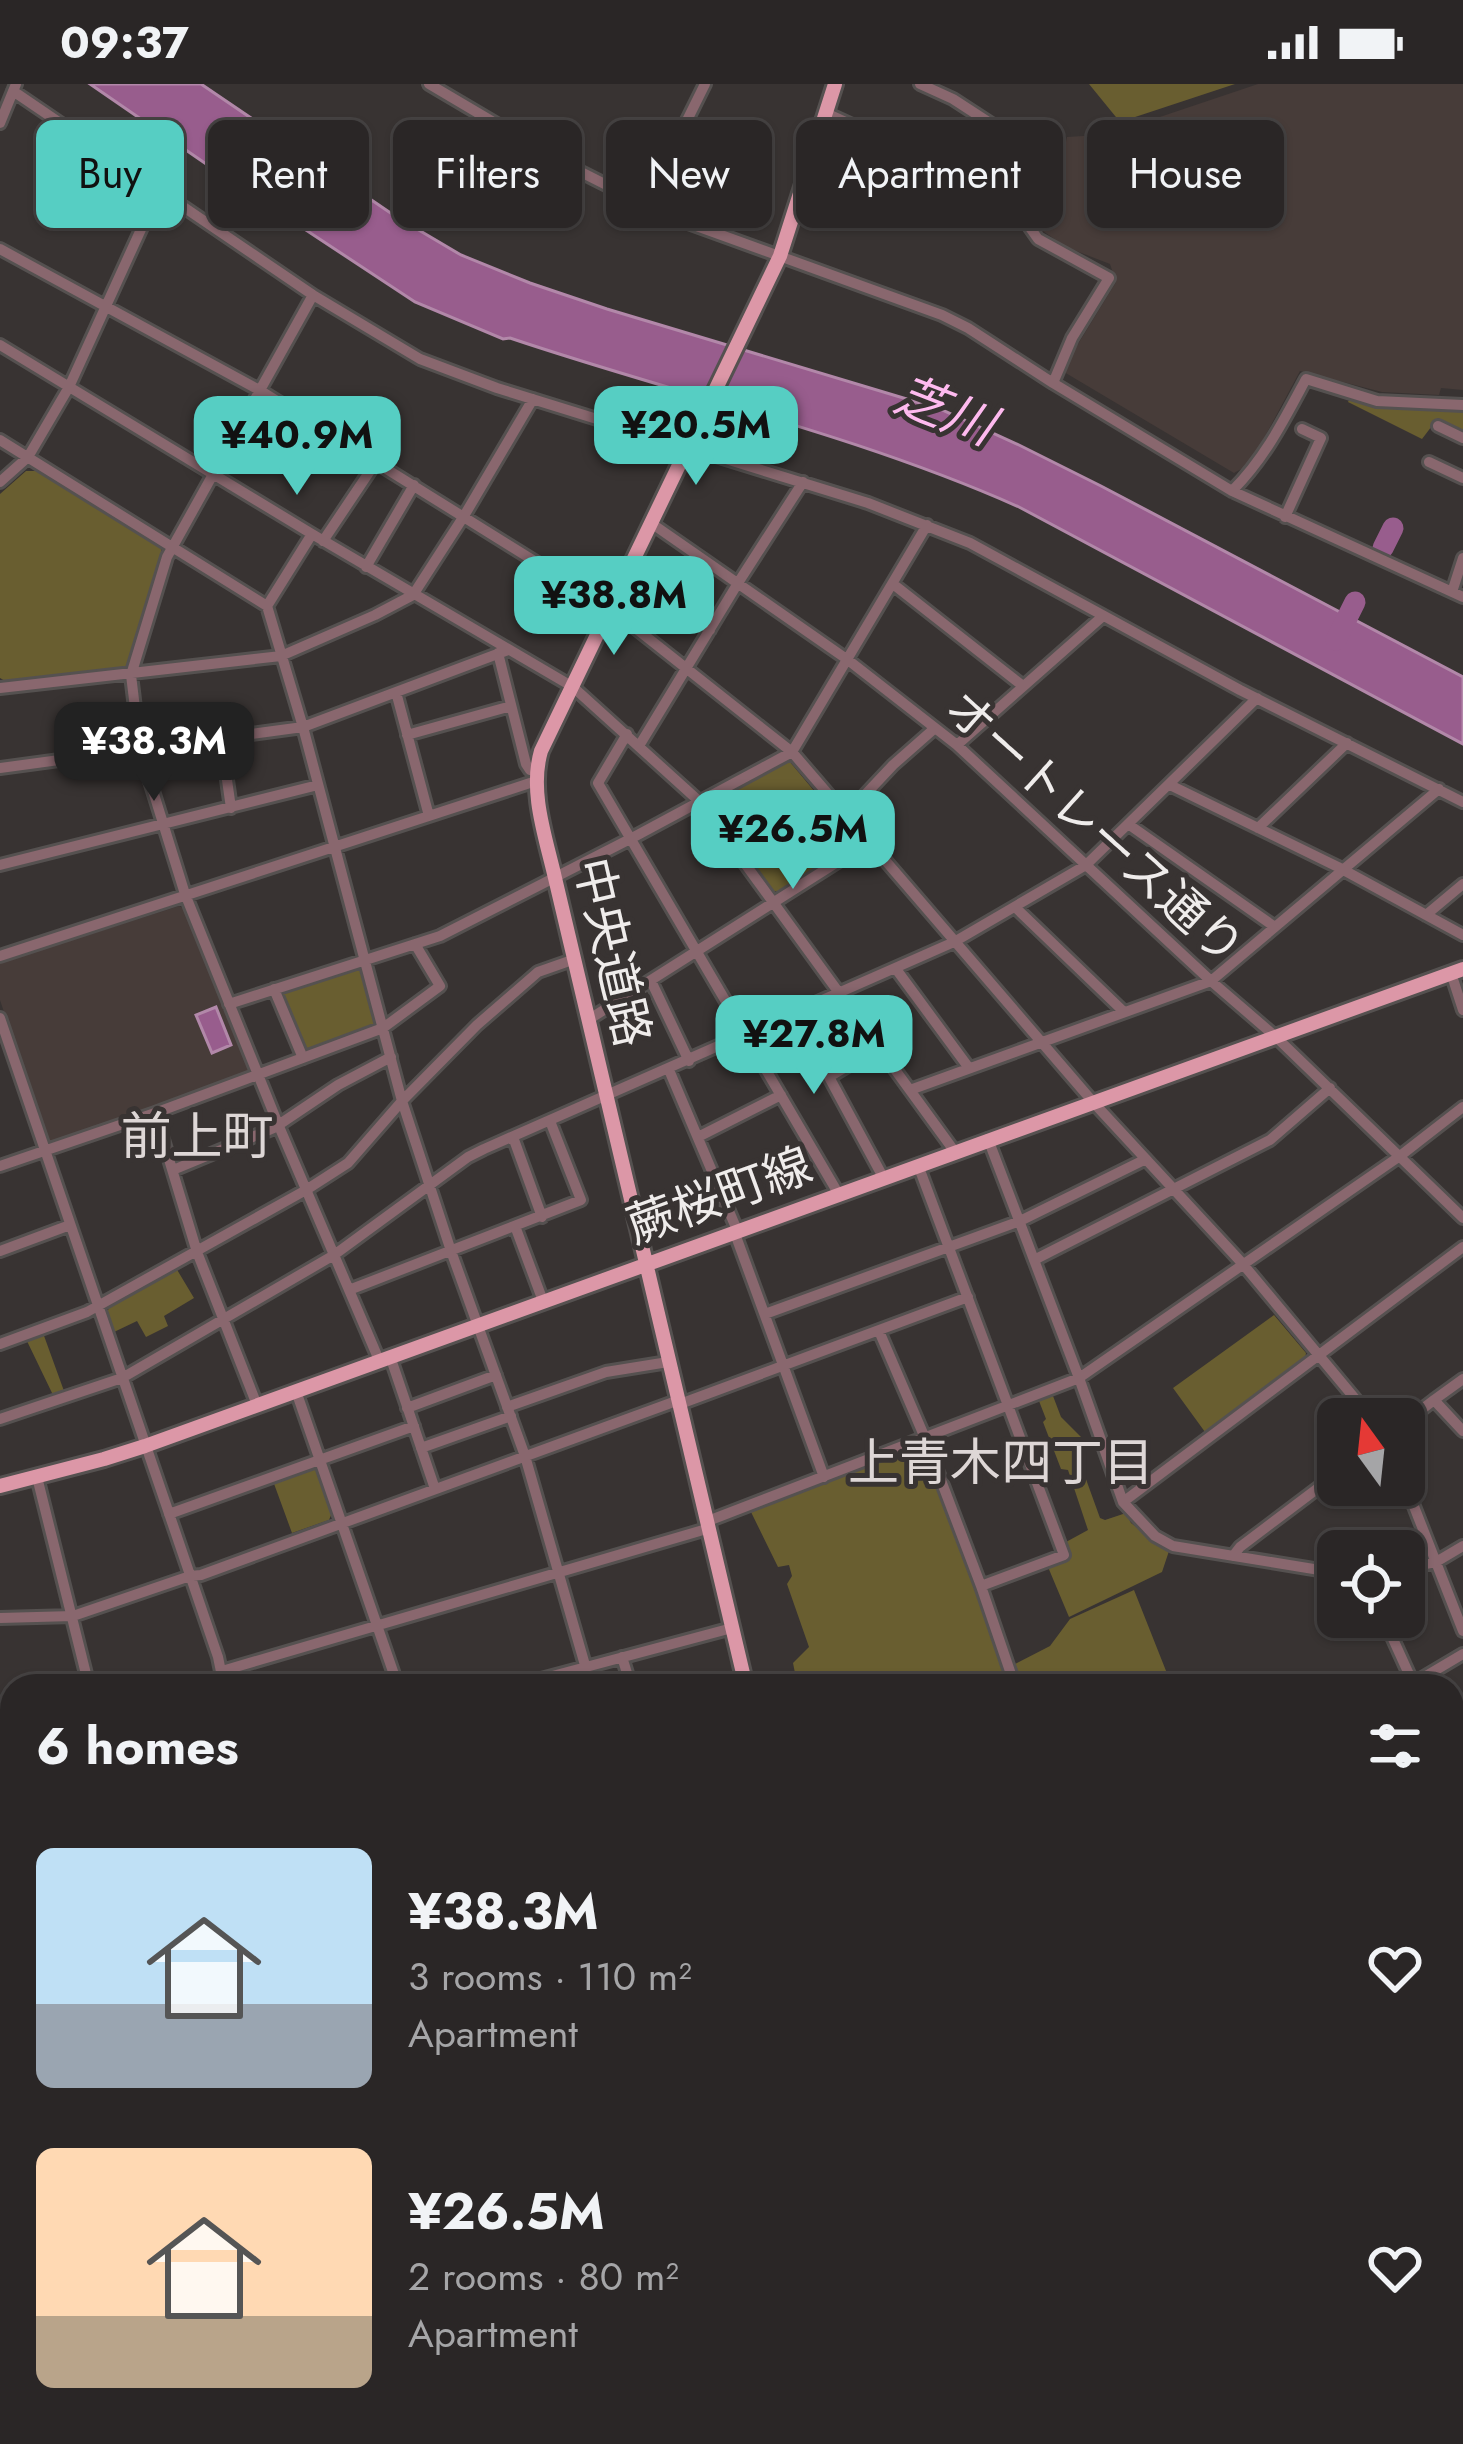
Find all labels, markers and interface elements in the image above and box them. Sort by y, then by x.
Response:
text: 09:37 [60,10,189,75]
chip: Buy [36,120,184,228]
chip: Rent [208,120,369,228]
chip: Filters [393,120,582,228]
chip: New [606,120,772,228]
chip: Apartment [796,120,1063,228]
chip: House [1087,120,1284,228]
water label: 芝川 [884,357,1011,465]
pin: ¥20.5M [598,386,794,488]
pin: ¥40.9M [199,396,395,498]
text: ¥20.5M [621,396,771,453]
text: ¥40.9M [221,406,373,463]
pin: ¥38.8M [516,556,712,658]
text: ¥38.8M [541,566,687,623]
street label: オートレース通り [930,674,1260,981]
pin: ¥38.3M [56,702,252,804]
text: ¥38.3M [81,712,227,769]
pin: ¥26.5M [695,790,891,892]
text: ¥26.5M [718,800,868,857]
street label: 中央道路 [557,851,668,1053]
pin: ¥27.8M [716,995,912,1097]
text: ¥27.8M [742,1005,886,1062]
district label: 前上町 [120,1099,274,1173]
street label: 蕨桜町線 [617,1130,821,1261]
north arrow [1317,1398,1425,1506]
map controls [1317,1398,1425,1638]
district label: 上青木四丁目 [848,1425,1154,1499]
button: locate [1317,1530,1425,1638]
text: 6 homes [36,1709,239,1783]
icon: filters [1362,1713,1428,1779]
text: ¥38.3M [408,1874,599,1948]
icon: home [132,1896,276,2040]
icon: heart [1362,1935,1428,2001]
text: 3 rooms · 110 m² [408,1948,692,2005]
text: Apartment [408,2005,578,2062]
text: ¥26.5M [408,2174,604,2248]
icon: home [132,2196,276,2340]
icon: heart [1362,2235,1428,2301]
text: 2 rooms · 80 m² [408,2248,679,2305]
text: Apartment [408,2305,578,2362]

